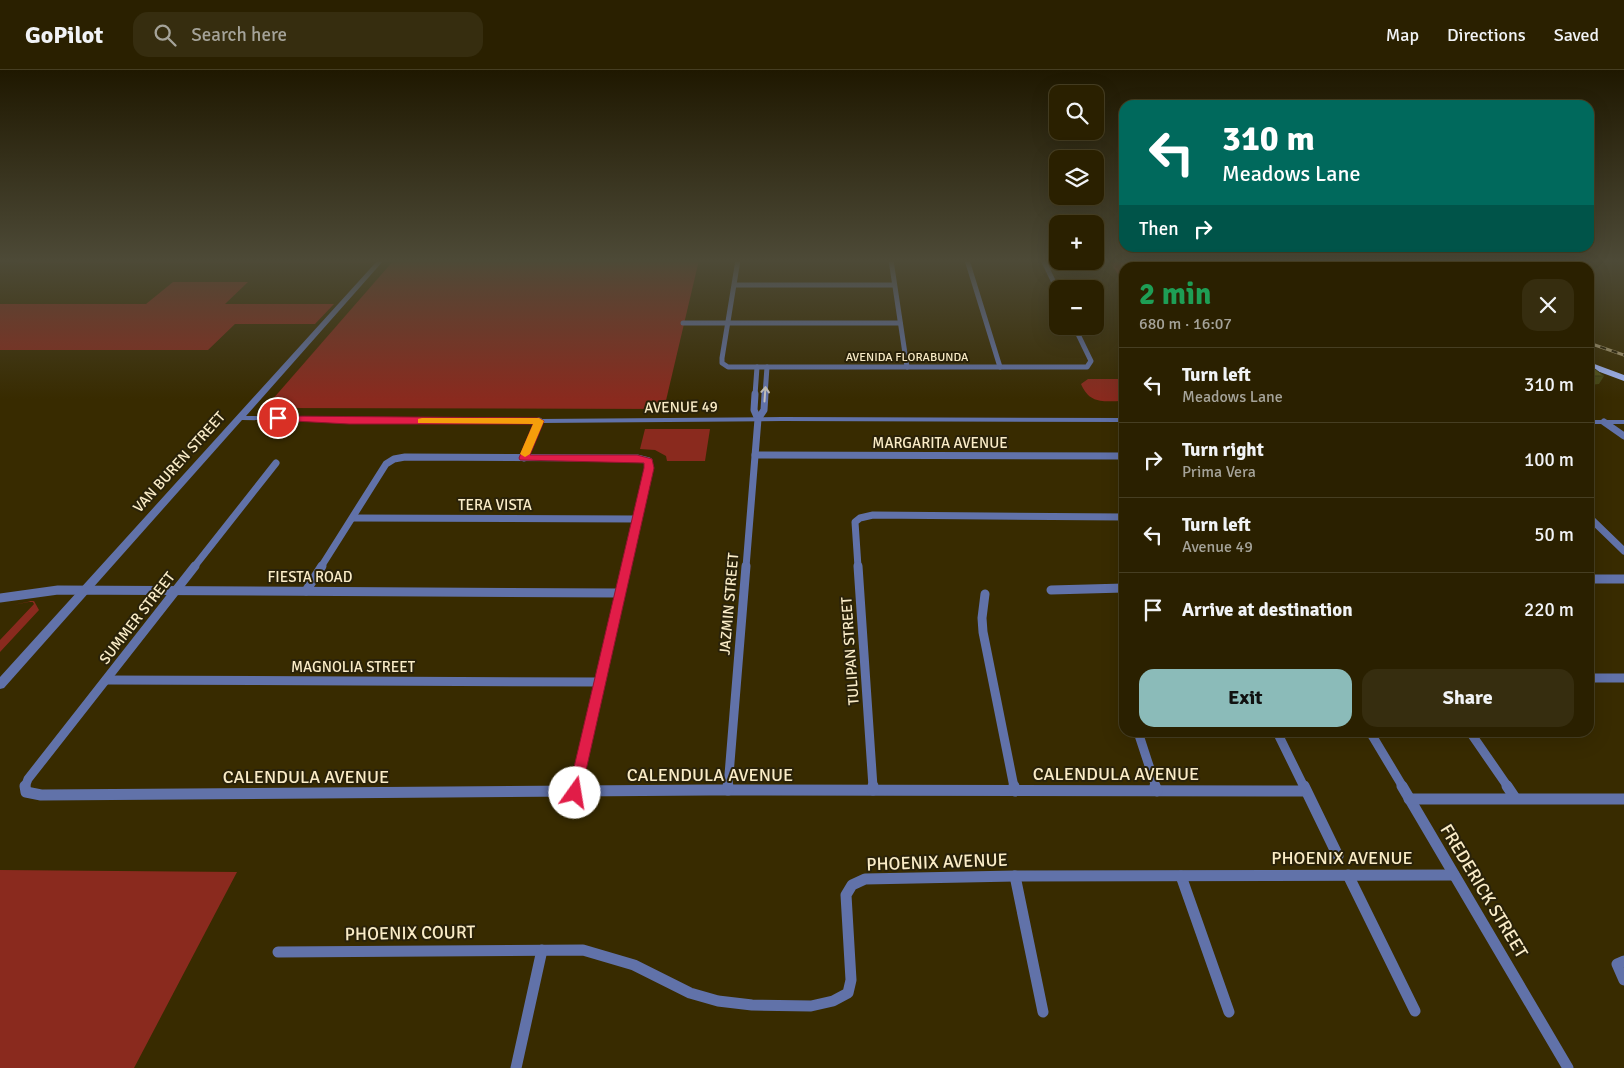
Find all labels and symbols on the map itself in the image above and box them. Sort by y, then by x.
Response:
street label: AVENIDA FLORABUNDA [846,350,969,365]
one-way arrow [760,386,770,402]
pin [257,397,299,439]
street label: AVENUE 49 [644,397,718,417]
street label: VAN BUREN STREET [129,407,229,516]
street label: MARGARITA AVENUE [872,434,1008,452]
street label: TERA VISTA [458,496,532,514]
street label: JAZMIN STREET [716,551,742,656]
street label: SUMMER STREET [95,568,179,668]
street label: FIESTA ROAD [268,568,352,586]
street label: TULIPAN STREET [837,596,863,706]
street label: MAGNOLIA STREET [291,658,416,676]
street label: CALENDULA AVENUE [1033,763,1199,785]
street label: CALENDULA AVENUE [627,764,793,786]
street label: CALENDULA AVENUE [223,766,389,788]
position arrow [548,766,600,818]
street label: FREDERICK STREET [1435,820,1533,962]
street label: PHOENIX AVENUE [1271,847,1413,869]
street label: PHOENIX AVENUE [866,849,1008,875]
street label: PHOENIX COURT [345,921,476,945]

